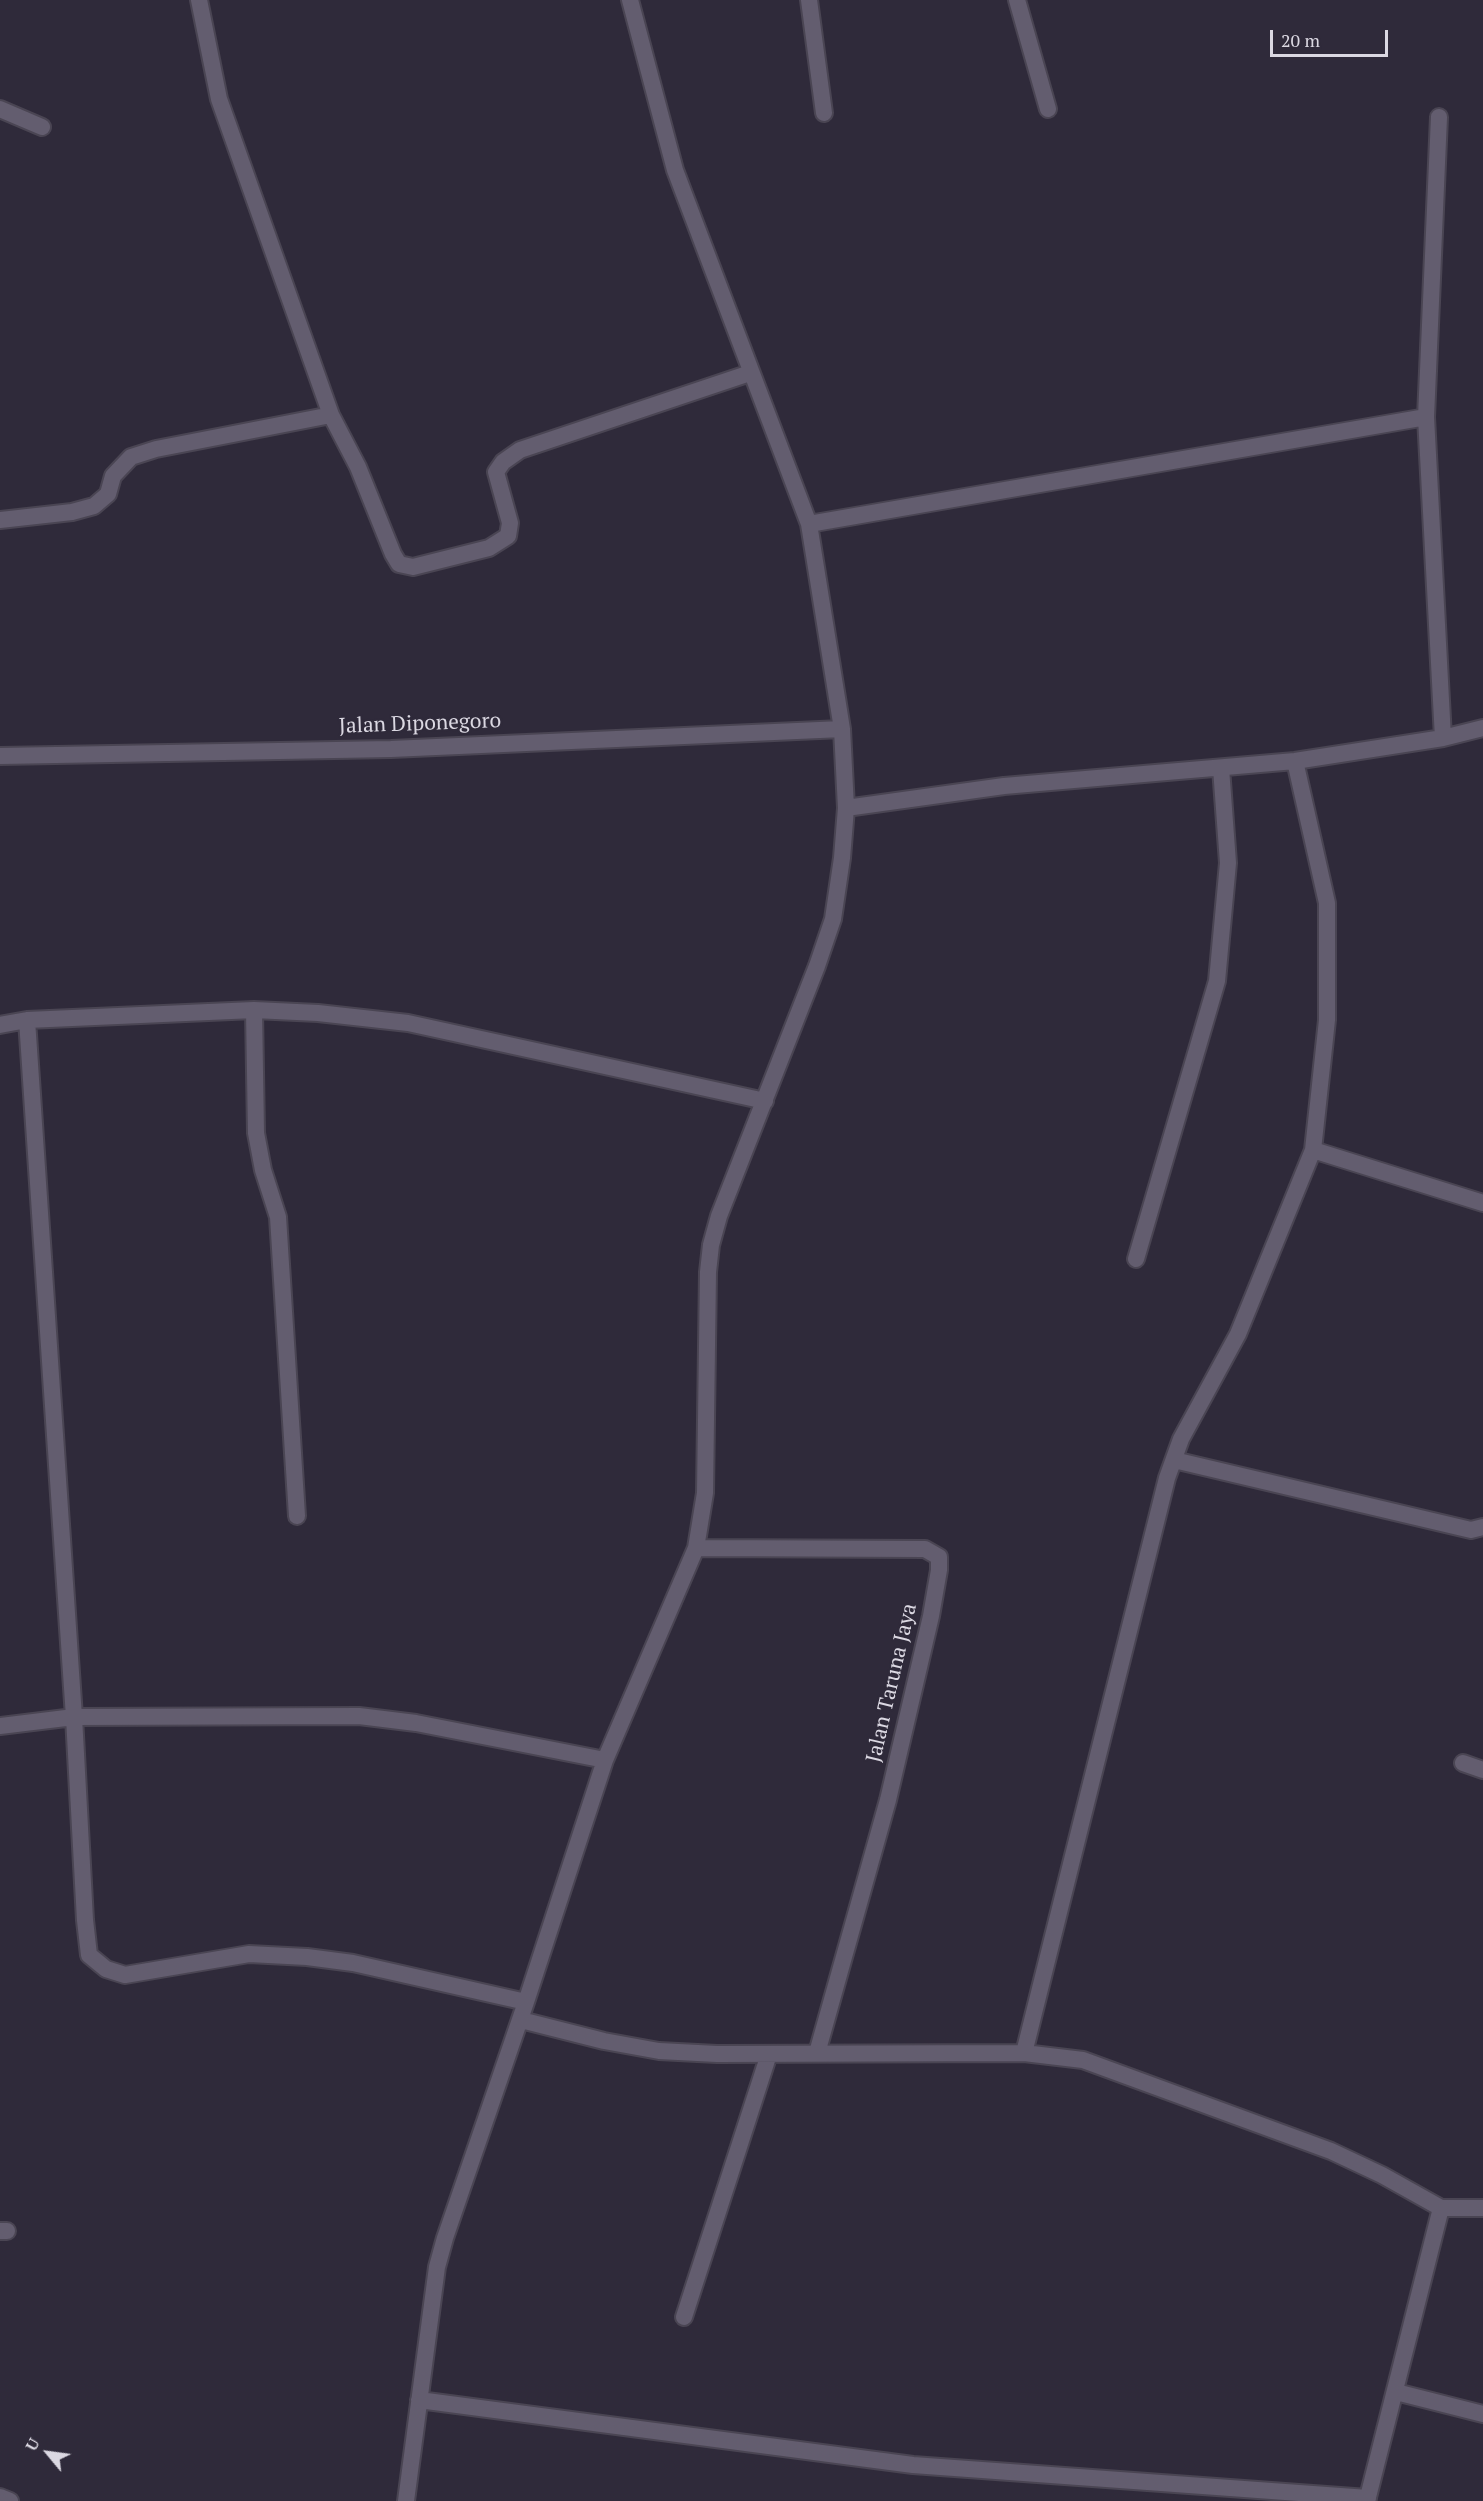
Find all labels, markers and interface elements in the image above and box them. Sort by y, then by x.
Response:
scale bar [1273,18,1392,56]
text: 20 m [1281,28,1320,52]
street label: Jalan Diponegoro [338,709,502,739]
street label: Jalan Taruna Jaya [861,1601,923,1765]
north arrow [18,2423,78,2483]
text: U [20,2434,45,2455]

